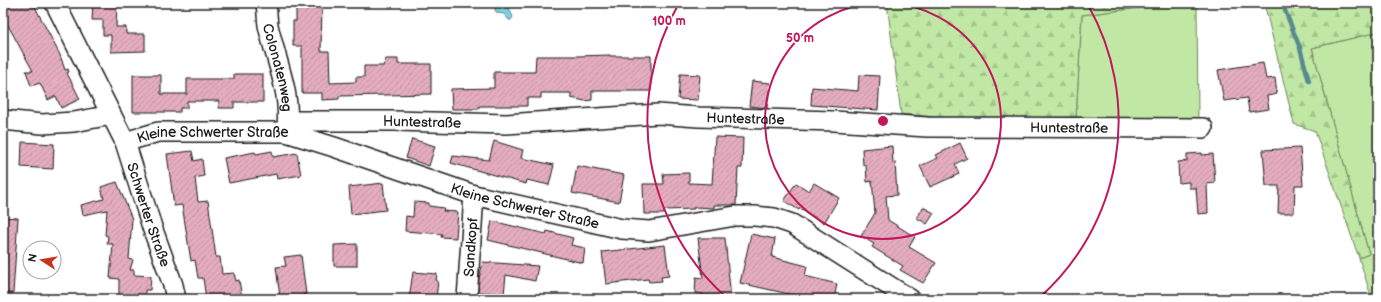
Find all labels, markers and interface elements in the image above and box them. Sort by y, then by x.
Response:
text: 100 m [652,14,686,29]
street label: Colonatenweg [259,22,296,112]
text: 50 m [786,31,814,46]
street label: Huntestraße [706,109,785,129]
street label: Huntestraße [383,113,461,132]
centre of rings [876,114,890,128]
street label: Huntestraße [1030,119,1108,137]
street label: Kleine Schwerter Straße [135,124,289,147]
street label: Schwerter Straße [123,161,174,269]
street label: Kleine Schwerter Straße [449,180,601,233]
street label: Sandkopf [461,216,482,277]
north arrow [22,240,62,280]
text: N [25,253,40,263]

